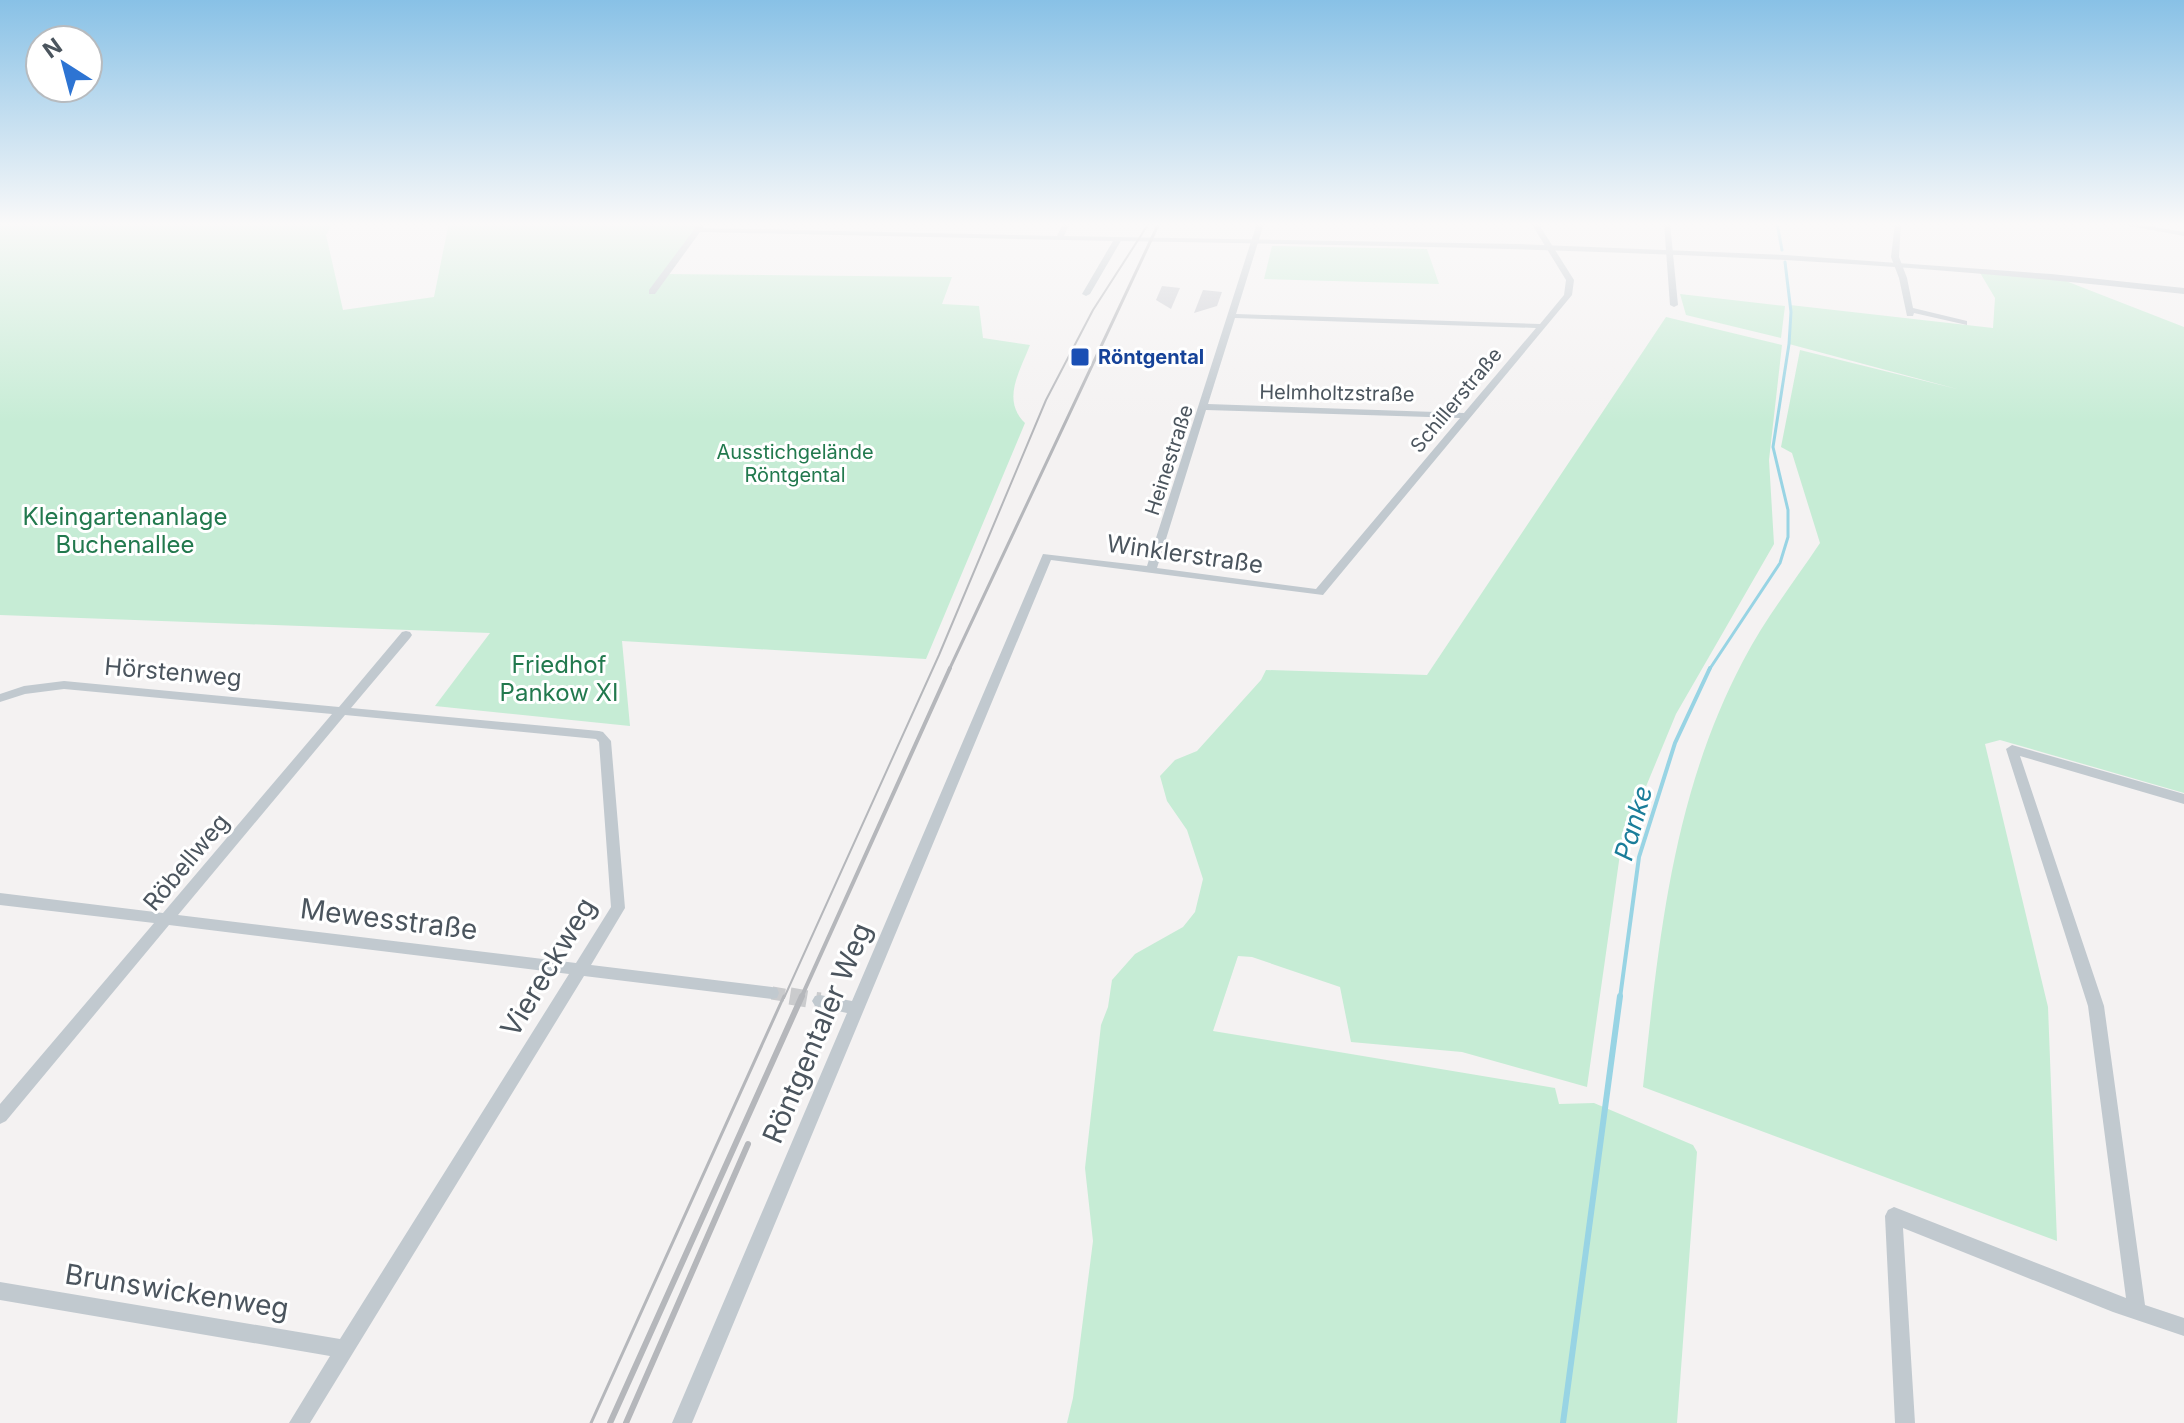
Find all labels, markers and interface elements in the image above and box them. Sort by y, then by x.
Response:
north arrow [24,24,104,104]
text: N [38,32,67,63]
street label: Schillerstraße [1405,343,1507,457]
place label: Röntgental [1098,345,1204,369]
marker: Röntgental [1069,346,1091,368]
street label: Helmholtzstraße [1259,380,1415,406]
street label: Heinestraße [1140,402,1198,518]
park label: Ausstichgelände Röntgental [716,440,874,487]
park label: Kleingartenanlage Buchenallee [23,502,227,559]
street label: Winklerstraße [1105,529,1265,579]
park label: Friedhof Pankow XI [500,650,618,707]
street label: Hörstenweg [103,652,243,692]
water label: Panke [1608,782,1658,864]
street label: Röbellweg [137,808,235,916]
street label: Mewesstraße [298,891,480,947]
street label: Viereckweg [493,891,603,1043]
street label: Röntgentaler Weg [755,918,879,1148]
street label: Brunswickenweg [63,1257,291,1325]

